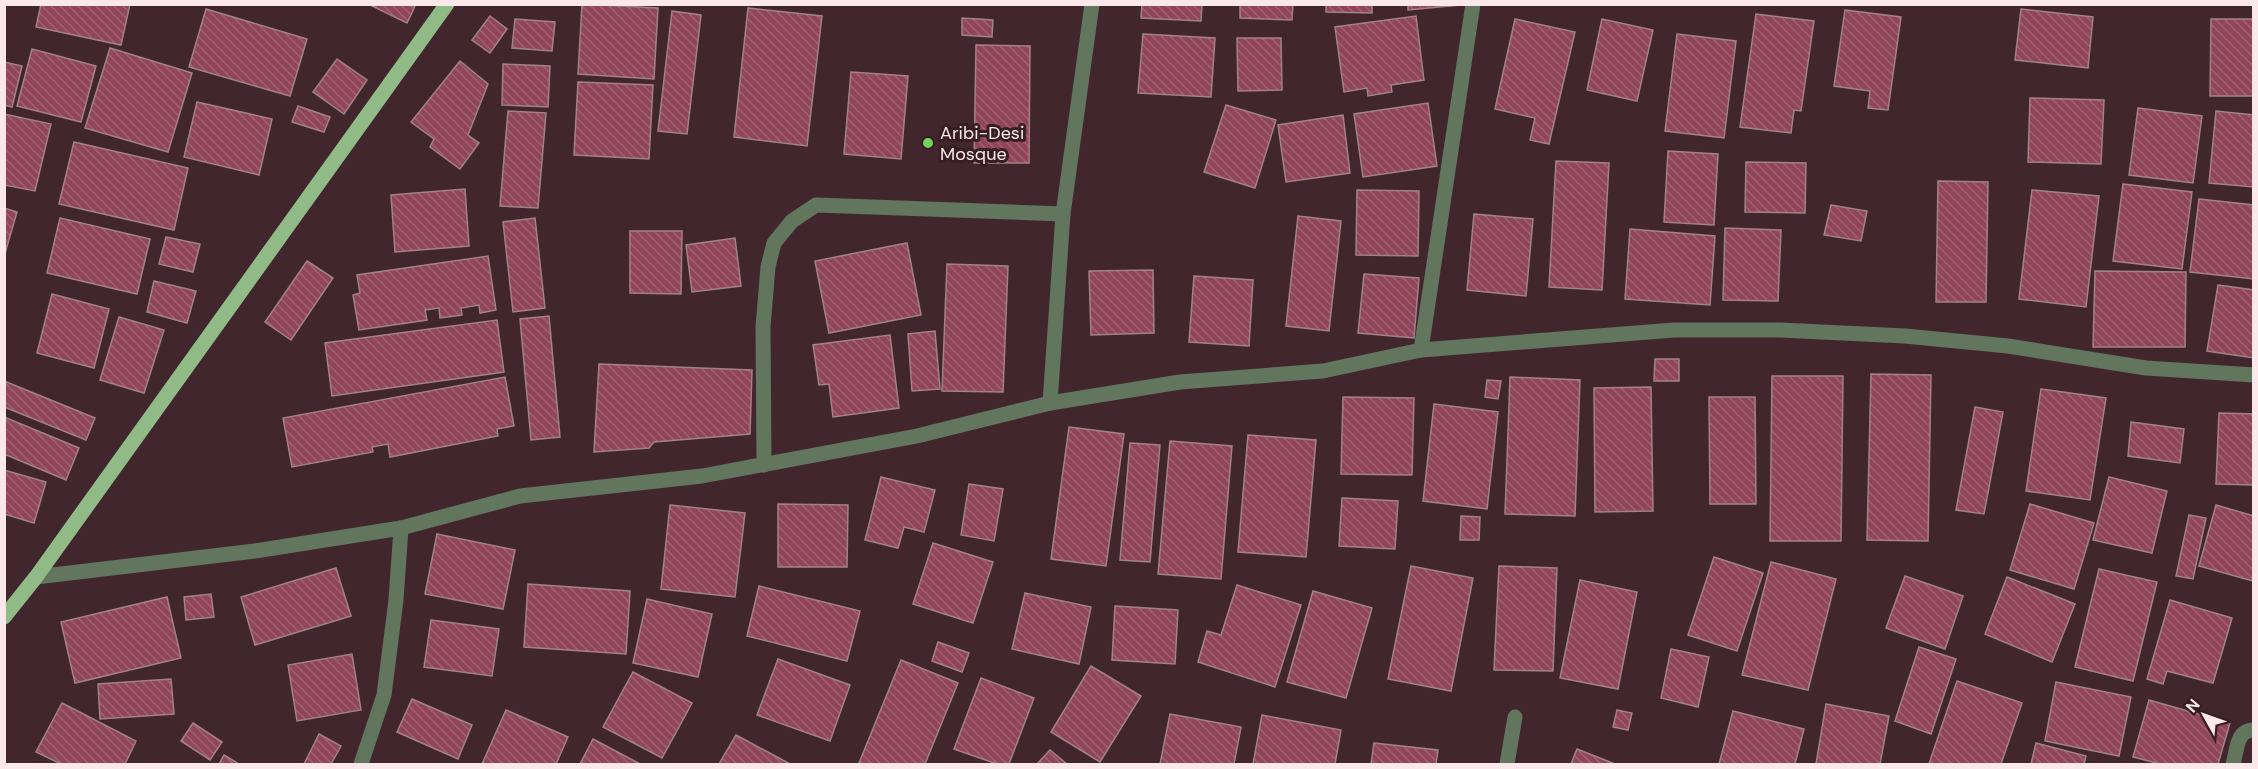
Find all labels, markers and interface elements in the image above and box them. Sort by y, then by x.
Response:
place label: Aribi-Desi Mosque [940,121,1024,166]
marker: Aribi-Desi Mosque [921,136,935,150]
north arrow [2174,685,2234,745]
text: N [2181,694,2205,717]

